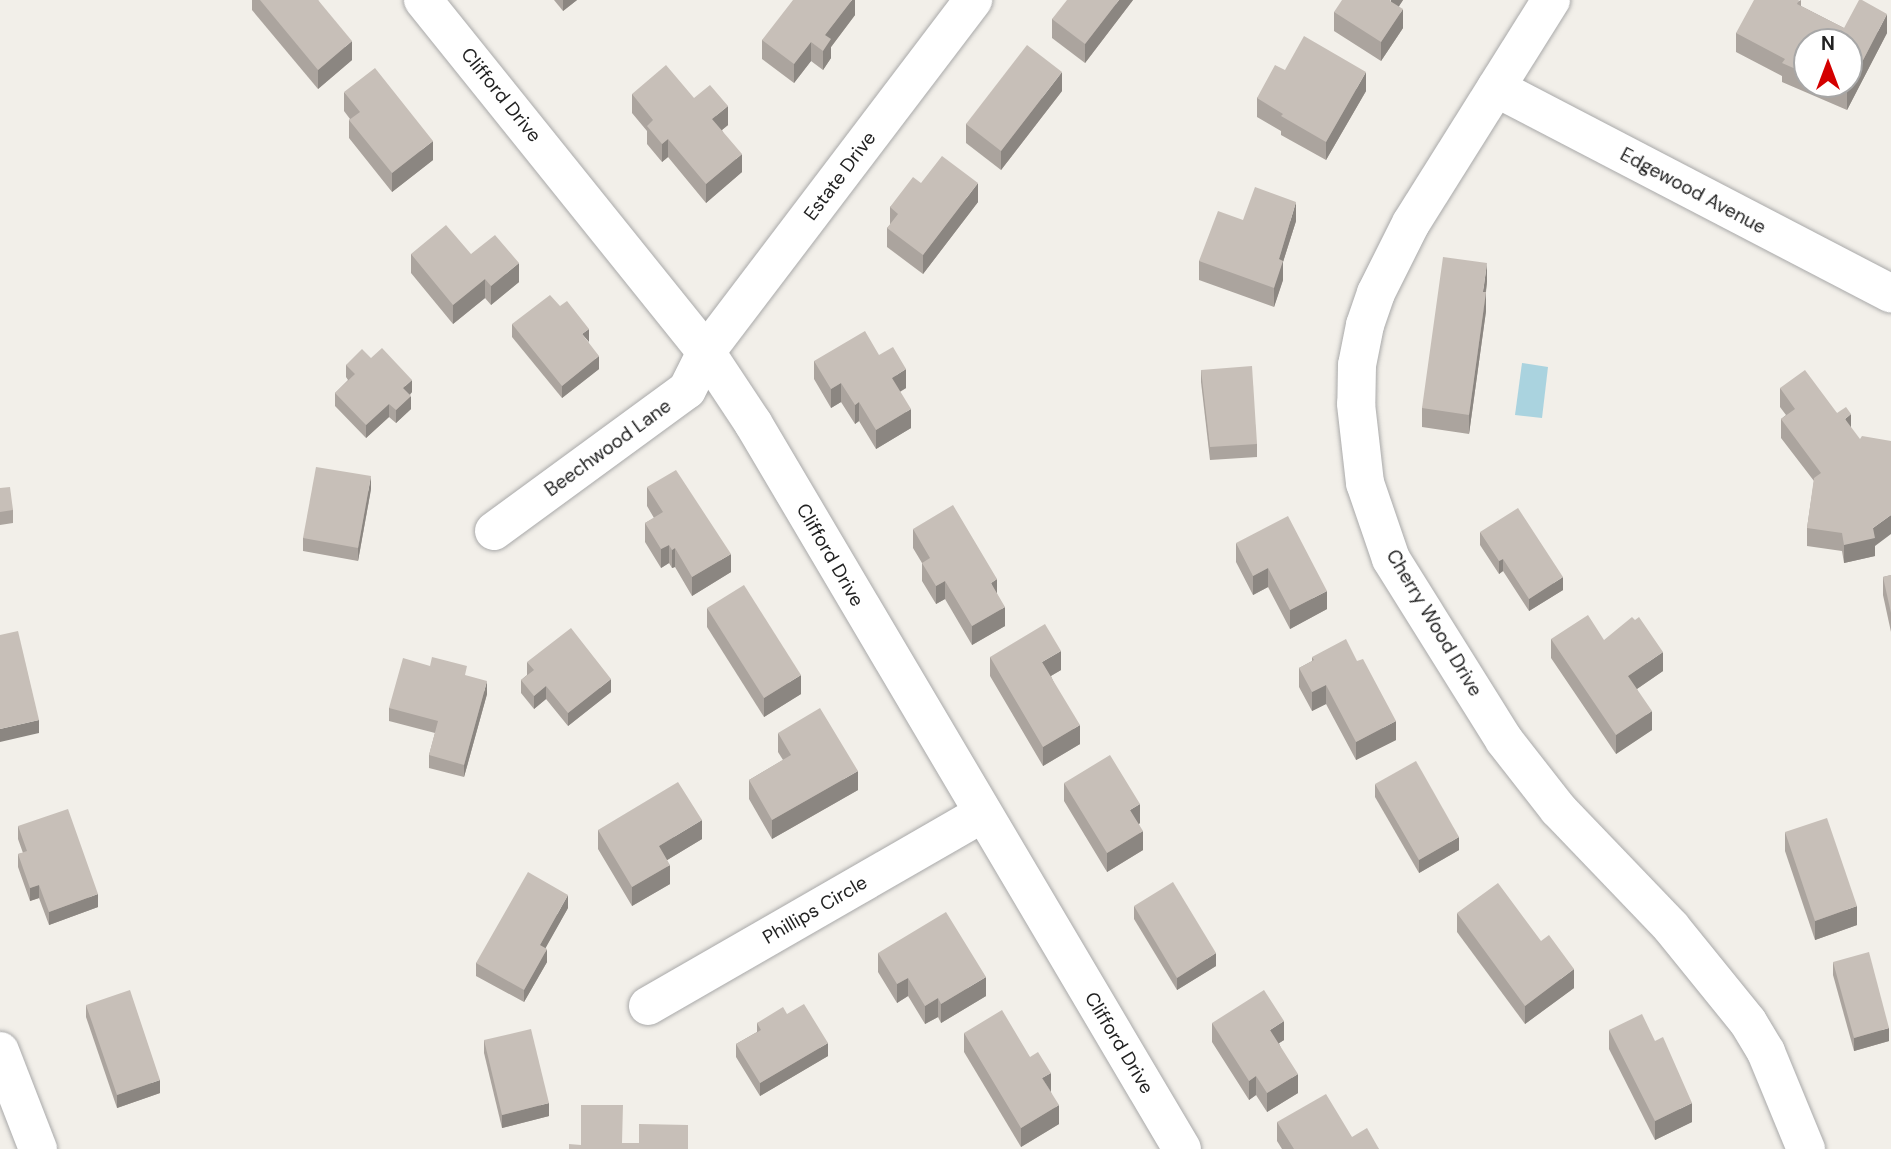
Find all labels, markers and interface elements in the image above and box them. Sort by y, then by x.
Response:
north arrow [1793,28,1863,98]
text: N [1821,31,1835,56]
street label: Clifford Drive [456,43,546,147]
street label: Estate Drive [799,127,881,225]
street label: Edgewood Avenue [1616,143,1770,239]
street label: Beechwood Lane [540,395,676,501]
street label: Clifford Drive [791,500,869,610]
street label: Cherry Wood Drive [1381,546,1487,700]
street label: Phillips Circle [759,871,871,949]
street label: Clifford Drive [1080,988,1158,1098]

